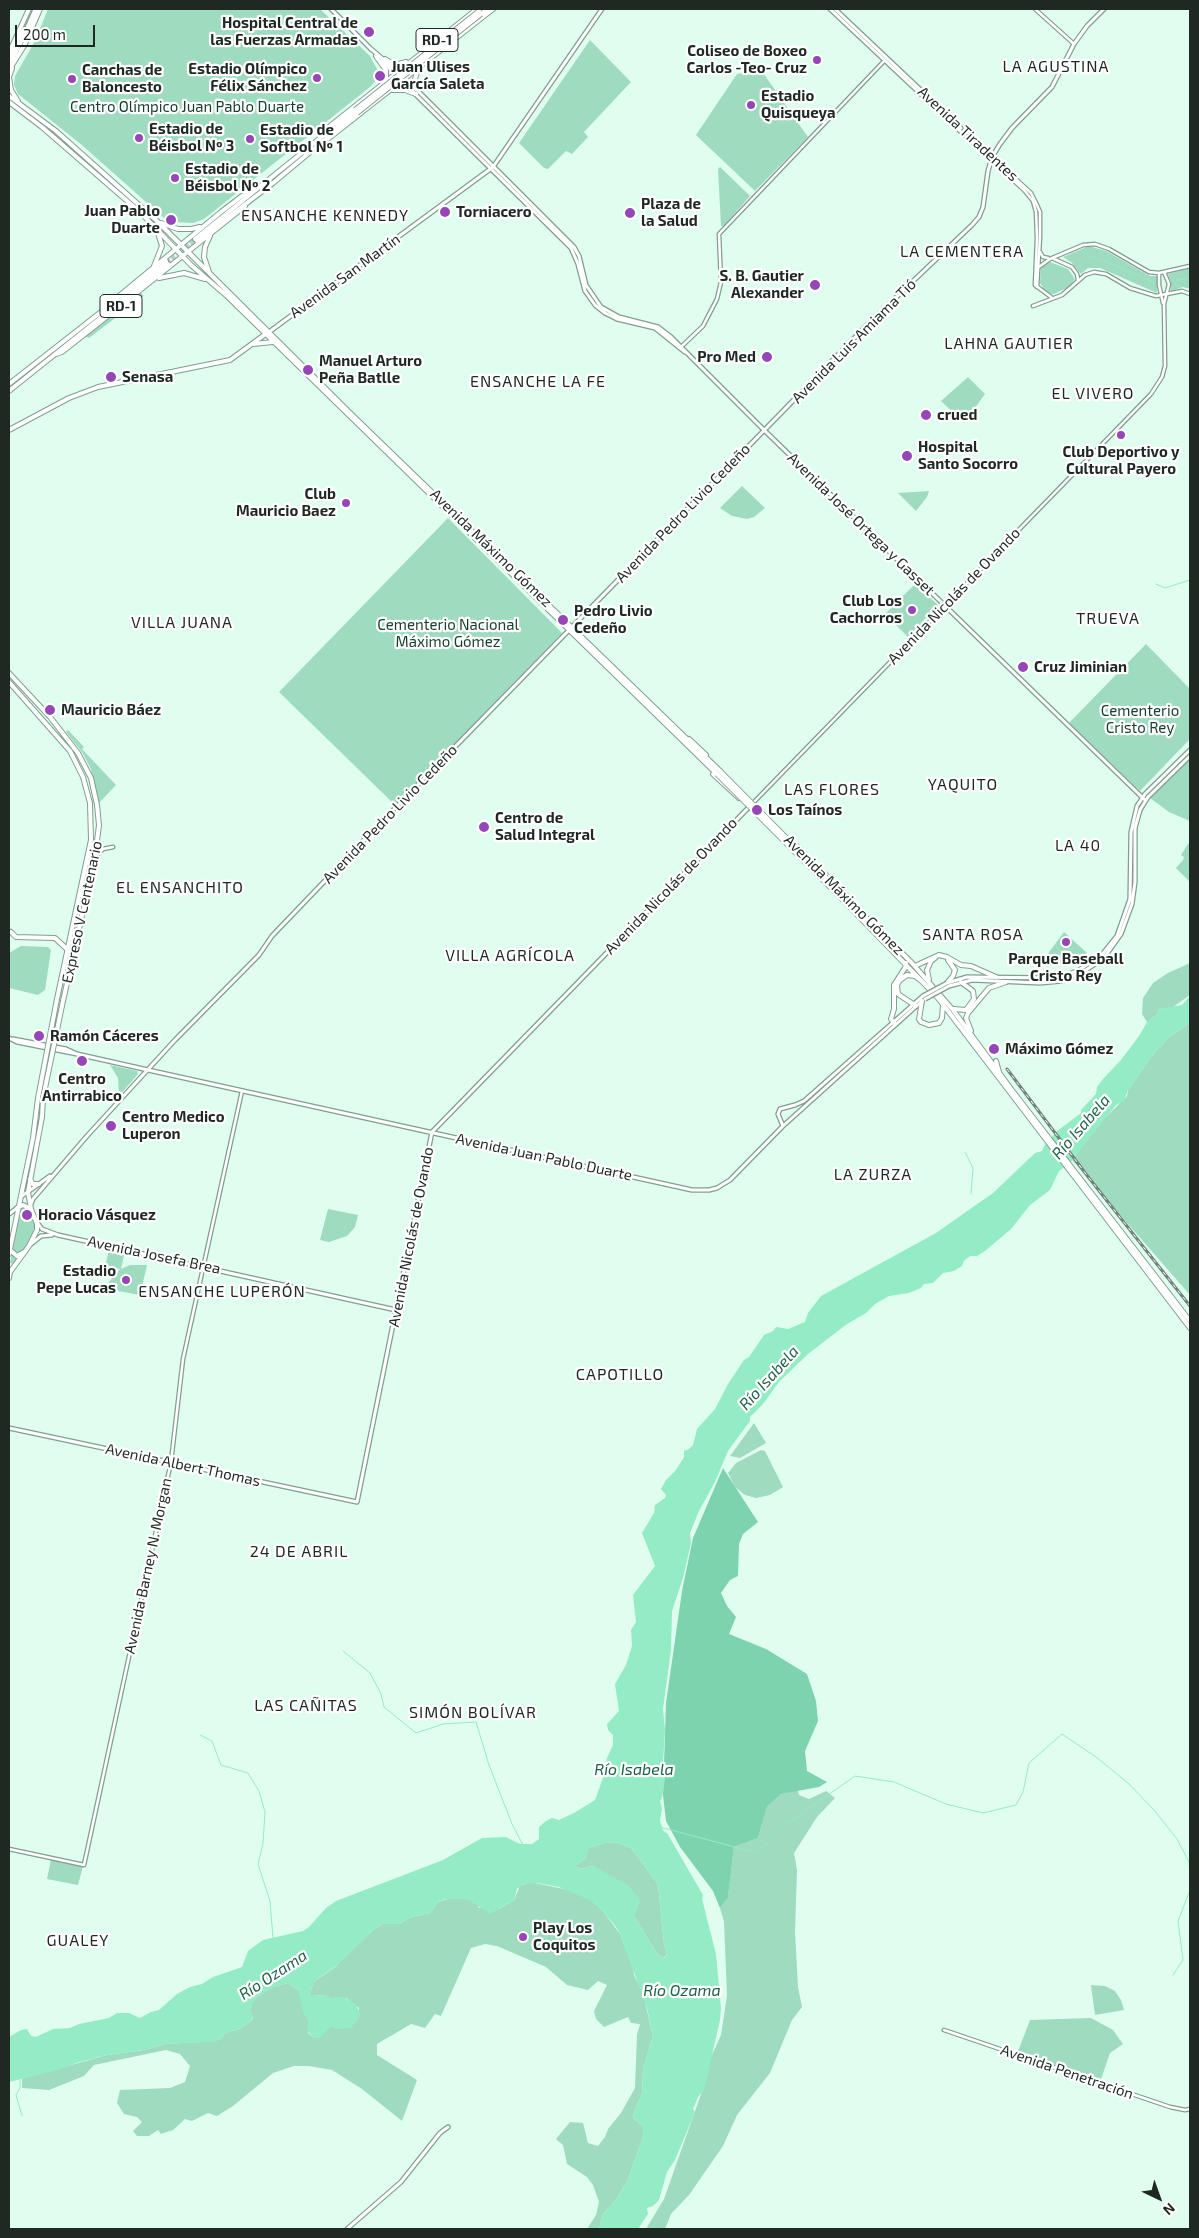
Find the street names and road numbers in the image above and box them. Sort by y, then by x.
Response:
road number: RD-1 [416,28,458,52]
street label: Avenida Tiradentes [914,83,1022,185]
street label: Avenida San Martín [286,230,404,322]
street label: Avenida Luis Amiama Tió [788,275,920,407]
road number: RD-1 [100,294,142,318]
street label: Avenida Pedro Livio Cedeño [612,440,754,586]
street label: Avenida José Ortega y Gasset [784,449,938,599]
street label: Avenida Máximo Gómez [426,485,556,611]
street label: Avenida Nicolás de Ovando [884,524,1024,668]
street label: Avenida Pedro Livio Cedeño [319,741,461,887]
street label: Avenida Nicolás de Ovando [601,814,741,958]
street label: Avenida Máximo Gómez [780,831,908,959]
street label: Expreso V Centenario [58,839,106,985]
street label: Avenida Juan Pablo Duarte [454,1129,634,1185]
street label: Avenida Nicolás de Ovando [385,1145,437,1329]
street label: Avenida Josefa Brea [86,1232,222,1278]
street label: Avenida Albert Thomas [104,1440,262,1490]
street label: Avenida Barney N. Morgan [121,1476,175,1656]
street label: Avenida Penetración [998,2041,1136,2103]

